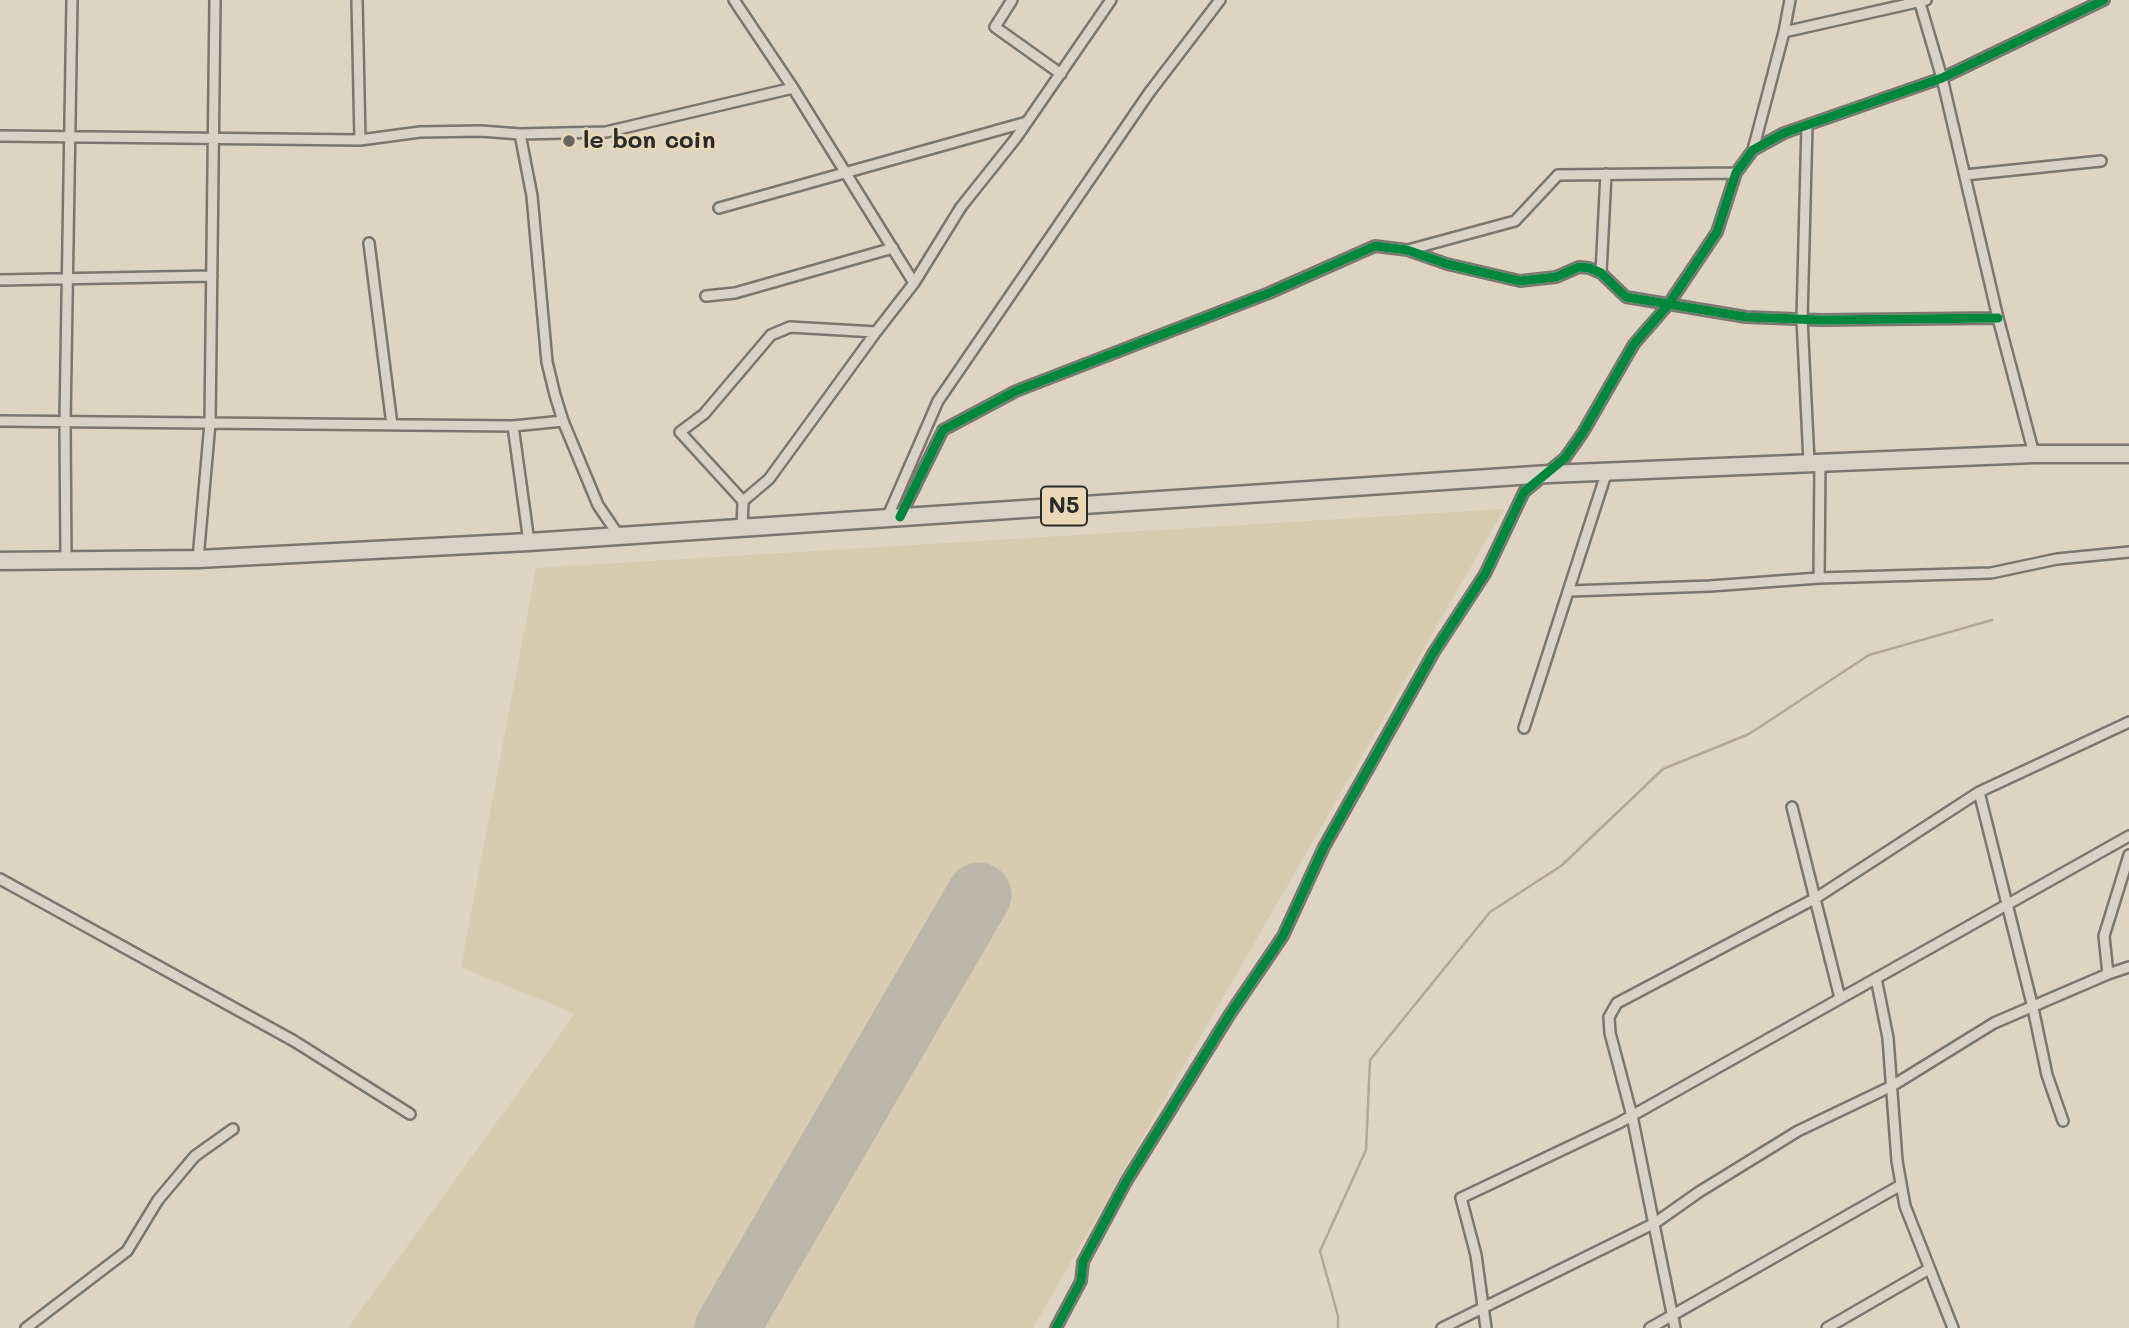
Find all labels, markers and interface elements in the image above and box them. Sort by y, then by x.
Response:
place label: le bon coin [583,127,715,155]
marker: le bon coin [561,133,577,149]
road number: N5 [1041,486,1087,526]

